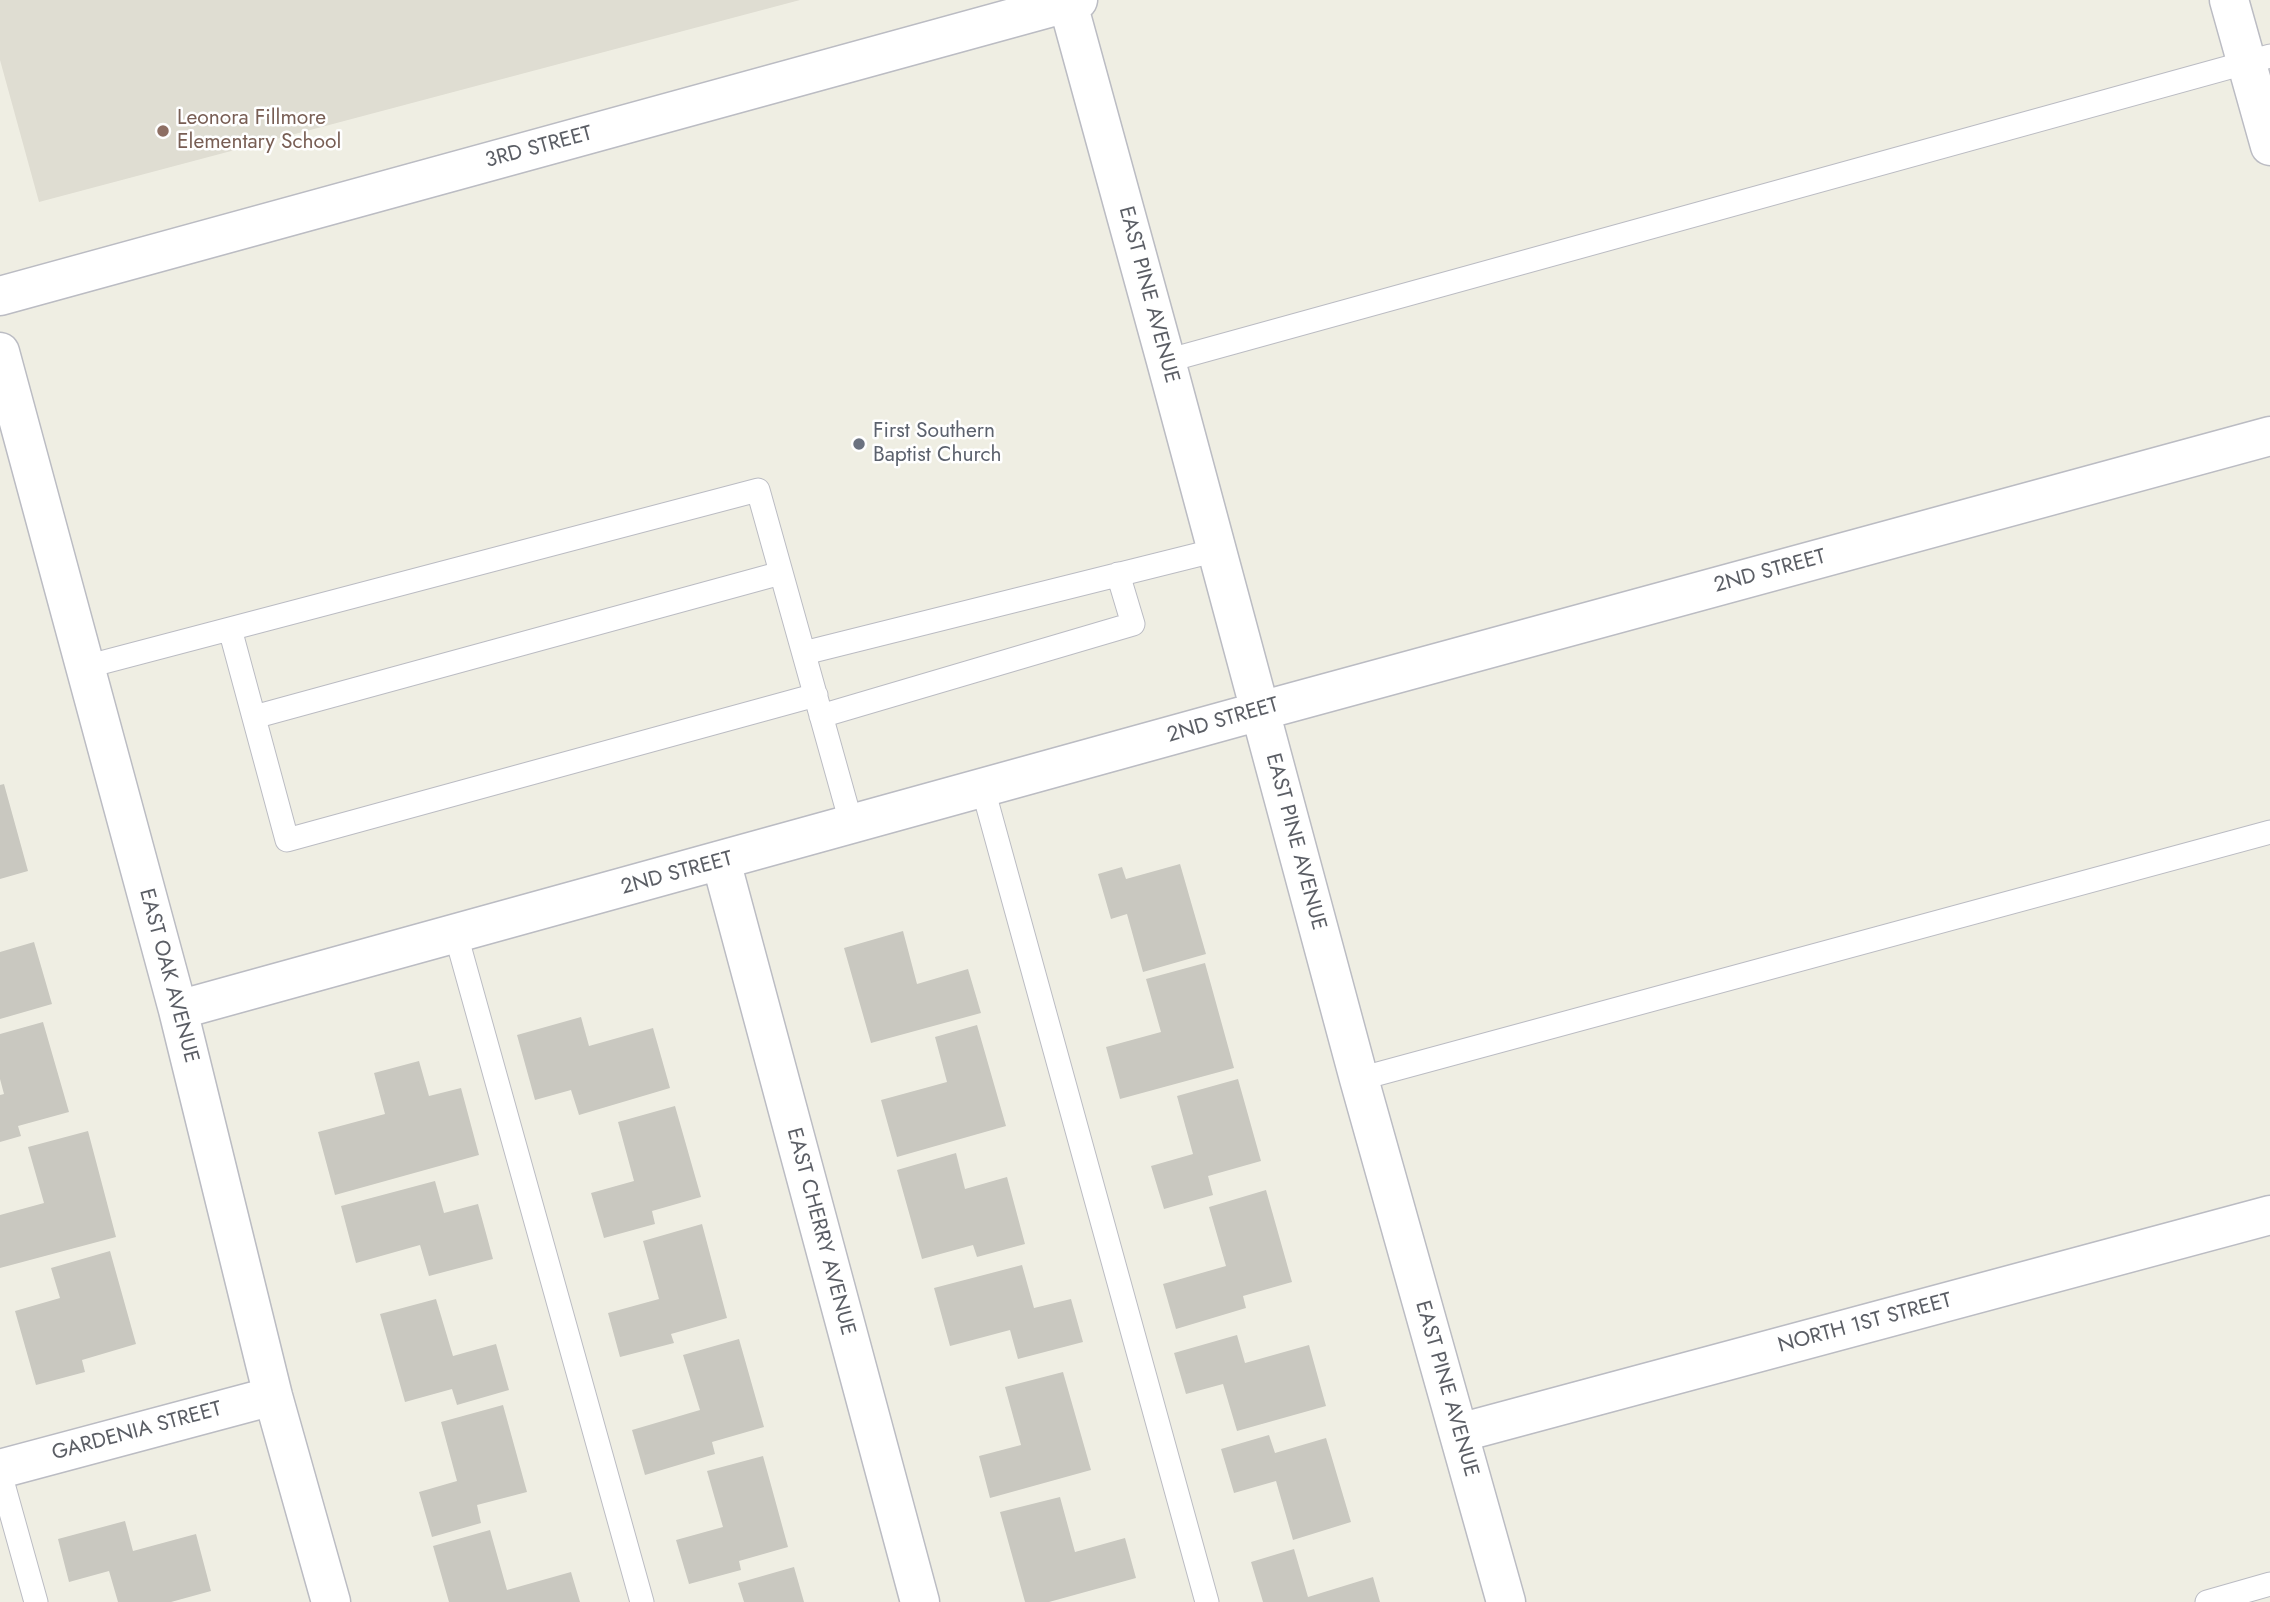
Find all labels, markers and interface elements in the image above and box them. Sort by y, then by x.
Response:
place label: Leonora Fillmore Elementary School [177,106,341,156]
street label: 3RD STREET [483,122,595,174]
marker: Leonora Fillmore Elementary School [155,123,171,139]
street label: EAST PINE AVENUE [1112,204,1184,386]
place label: First Southern Baptist Church [873,419,1001,469]
marker: First Southern Baptist Church [851,436,867,452]
street label: 2ND STREET [1711,545,1829,599]
street label: 2ND STREET [1164,693,1282,749]
street label: EAST PINE AVENUE [1259,751,1331,933]
street label: 2ND STREET [618,847,736,901]
street label: EAST OAK AVENUE [133,886,203,1066]
street label: EAST CHERRY AVENUE [780,1126,860,1338]
street label: NORTH 1ST STREET [1775,1289,1955,1359]
street label: EAST PINE AVENUE [1409,1298,1483,1480]
street label: GARDENIA STREET [49,1397,225,1467]

